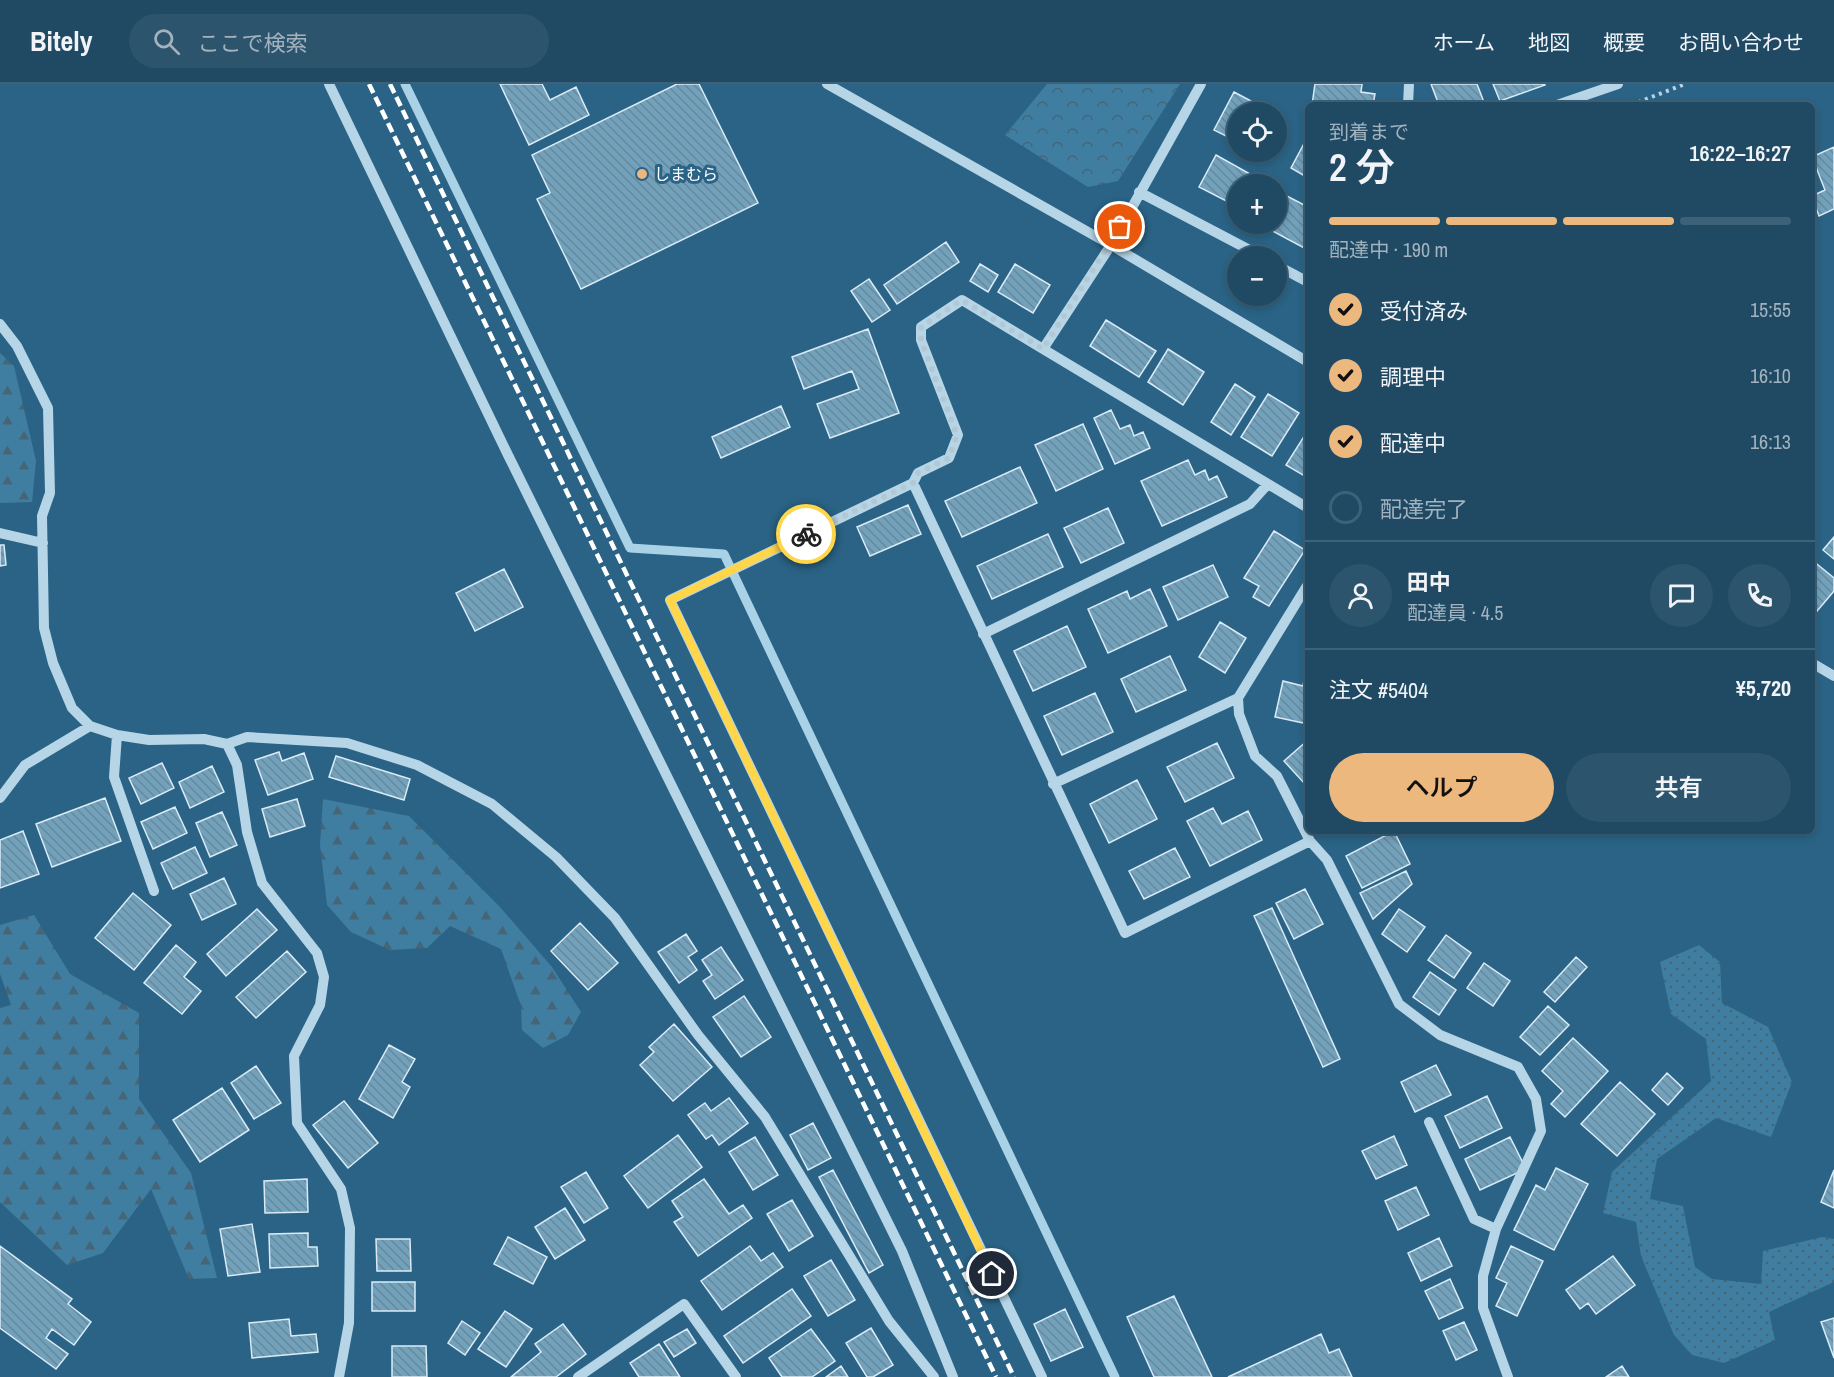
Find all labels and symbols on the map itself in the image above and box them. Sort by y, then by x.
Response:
place label: しまむら [654,163,718,185]
marker: しまむら [635,167,649,181]
pin [1094,201,1145,252]
courier [776,504,836,564]
pin [966,1248,1017,1299]

